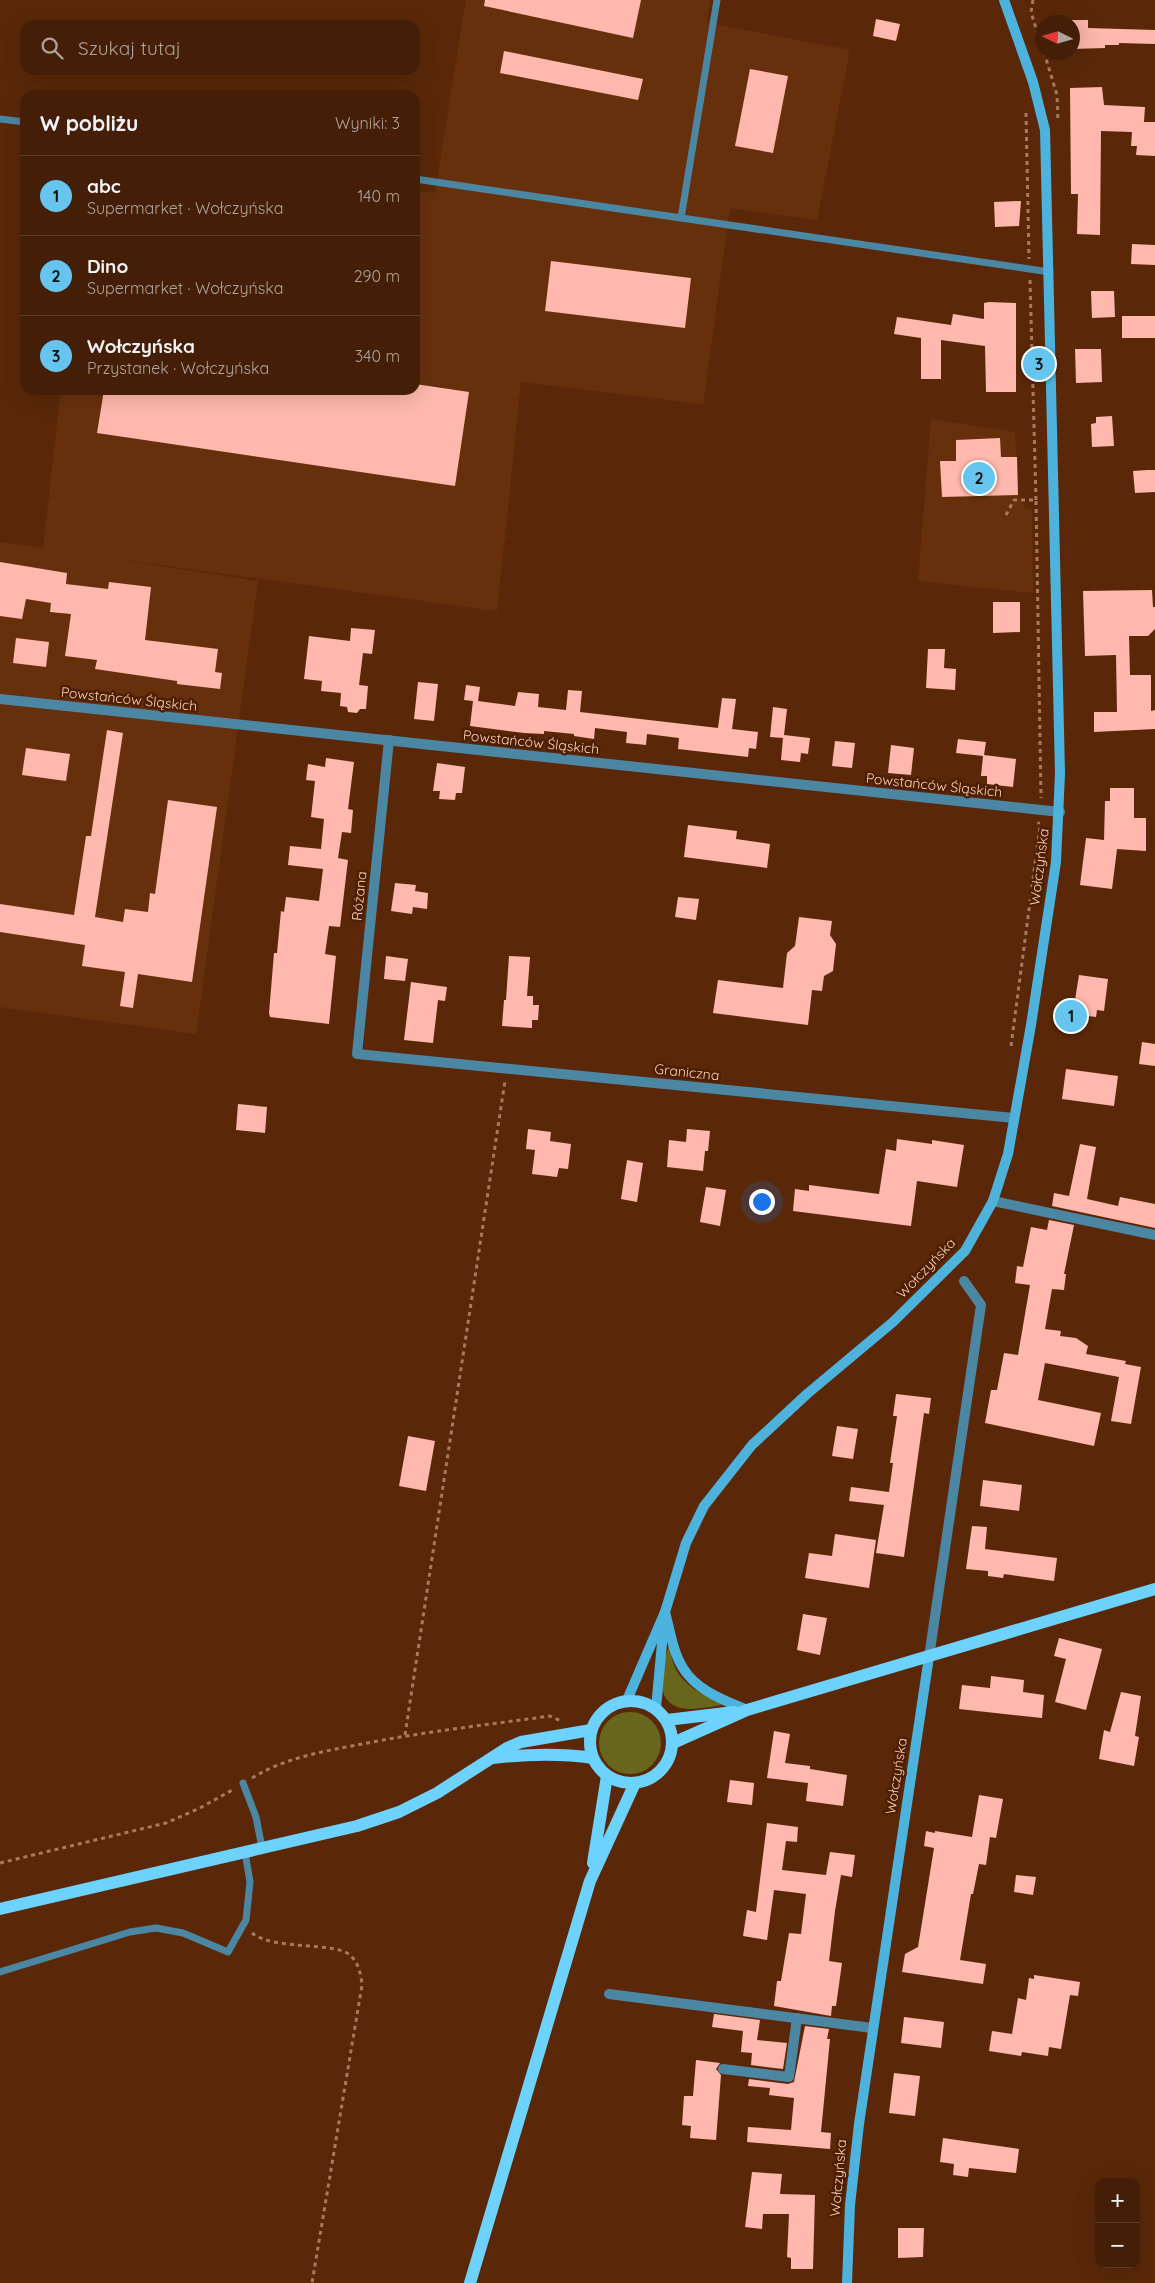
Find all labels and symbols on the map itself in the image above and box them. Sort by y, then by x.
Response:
north arrow [1035,15,1080,60]
pin: 3 [1023,345,1055,383]
pin: 2 [963,459,995,497]
street label: Powstańców Śląskich [60,683,198,715]
street label: Powstańców Śląskich [462,726,600,758]
street label: Powstańców Śląskich [865,769,1003,801]
street label: Wołczyńska [1025,827,1053,907]
street label: Różana [347,870,371,922]
pin: 1 [1055,997,1087,1035]
street label: Graniczna [654,1060,720,1084]
your location [749,1189,775,1215]
street label: Wołczyńska [893,1234,959,1302]
street label: Wołczyńska [881,1736,911,1816]
street label: Wołczyńska [826,2139,850,2217]

